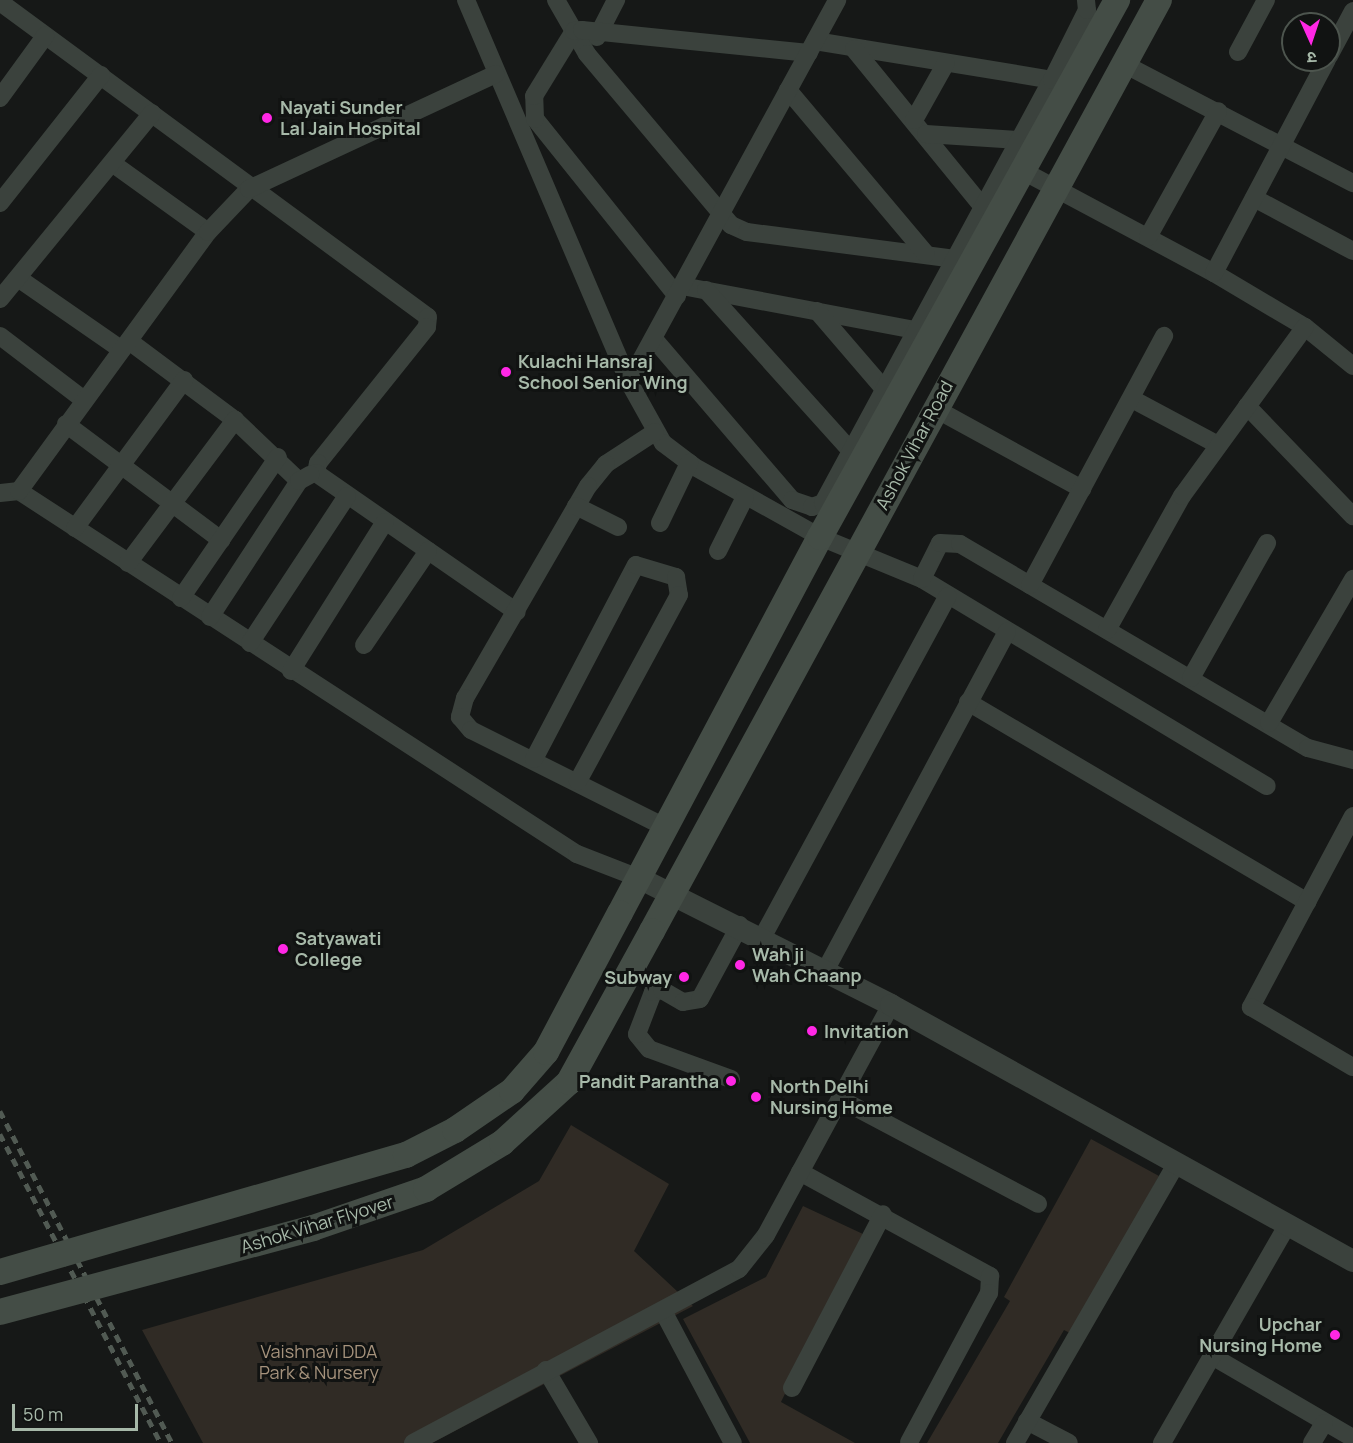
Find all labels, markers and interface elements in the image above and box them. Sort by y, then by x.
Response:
north arrow [1281,12,1341,72]
text: उ [1307,47,1317,69]
place label: Nayati Sunder Lal Jain Hospital [280,97,421,140]
marker: Nayati Sunder Lal Jain Hospital [258,109,276,127]
place label: Kulachi Hansraj School Senior Wing [518,351,688,394]
marker: Kulachi Hansraj School Senior Wing [499,365,513,379]
street label: Ashok Vihar Road [871,377,957,513]
place label: Satyawati College [295,928,382,970]
marker: Satyawati College [276,942,290,956]
place label: Wah ji Wah Chaanp [752,944,862,986]
marker: Wah ji Wah Chaanp [733,958,747,972]
place label: Subway [604,966,672,988]
marker: Subway [677,970,691,984]
place label: Invitation [824,1020,909,1042]
marker: Invitation [805,1024,819,1038]
place label: Pandit Parantha [579,1070,719,1092]
marker: Pandit Parantha [724,1074,738,1088]
place label: North Delhi Nursing Home [770,1076,893,1118]
marker: North Delhi Nursing Home [747,1088,765,1106]
street label: Ashok Vihar Flyover [238,1190,396,1258]
place label: Upchar Nursing Home [1199,1314,1322,1356]
marker: Upchar Nursing Home [1326,1326,1344,1344]
park label: Vaishnavi DDA Park & Nursery [259,1341,379,1384]
scale bar [15,1392,141,1430]
text: 50 m [23,1402,63,1426]

